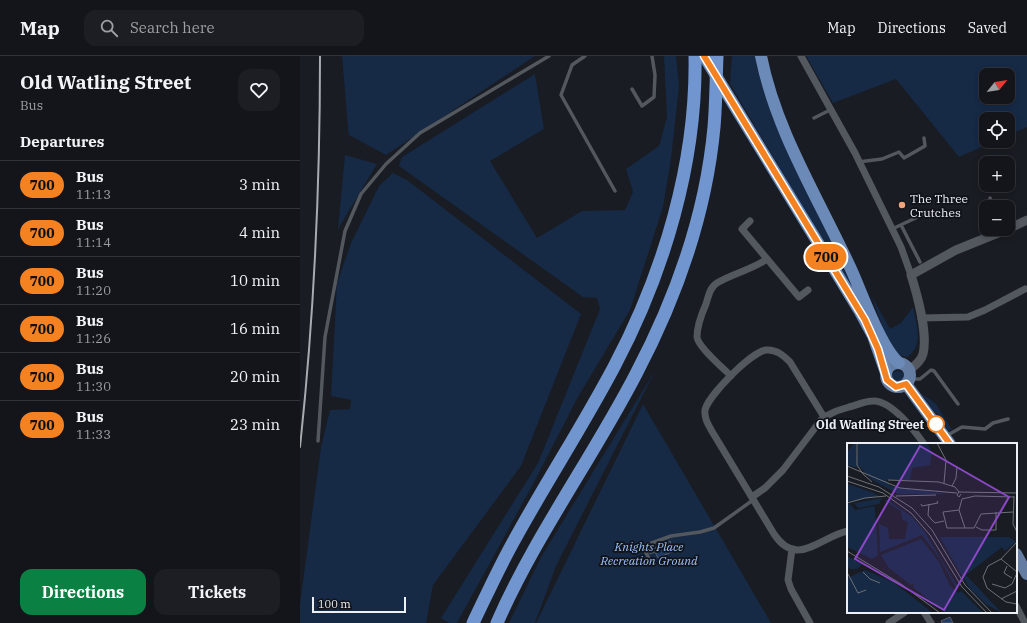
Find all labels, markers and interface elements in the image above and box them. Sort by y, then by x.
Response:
search box [84,10,364,46]
text: Map [20,16,60,40]
icon: search [98,17,120,39]
text: Search here [130,18,214,37]
text: Map [827,19,856,37]
text: Directions [878,19,946,37]
text: Saved [968,19,1007,37]
north arrow [979,68,1015,104]
map controls [979,68,1015,236]
button: heart [238,69,280,111]
text: Old Watling Street [20,70,191,94]
text: Bus [20,97,43,114]
button: locate [979,112,1015,148]
text: Departures [20,132,104,151]
button: + [979,156,1015,192]
text: Bus [76,167,104,186]
text: 3 min [239,175,280,194]
text: 700 [29,176,55,194]
text: 11:13 [76,186,111,203]
place label: The Three Crutches [910,191,968,220]
marker: The Three Crutches [897,200,907,210]
button: − [979,200,1015,236]
text: Bus [76,215,104,234]
text: 4 min [239,223,280,242]
text: 700 [29,224,55,242]
text: 11:14 [76,234,111,251]
line badge: 700 [803,244,849,270]
text: 700 [813,248,839,266]
text: Bus [76,263,104,282]
text: 10 min [230,271,280,290]
text: 700 [29,272,55,290]
text: 11:20 [76,282,111,299]
text: Bus [76,311,104,330]
text: 16 min [230,319,280,338]
text: 700 [29,320,55,338]
text: 11:26 [76,330,111,347]
text: Bus [76,359,104,378]
text: 20 min [230,367,280,386]
text: 700 [29,368,55,386]
text: 11:30 [76,378,111,395]
text: Bus [76,407,104,426]
text: 23 min [230,415,280,434]
marker: Old Watling Street [927,415,945,433]
text: 700 [29,416,55,434]
place label: Old Watling Street [816,417,925,432]
text: 11:33 [76,426,111,443]
inset map [847,443,1017,613]
park label: Knights Place Recreation Ground [599,539,698,568]
button: Directions [20,569,146,615]
button: Tickets [154,569,280,615]
scale bar [312,595,406,614]
text: 100 m [318,597,351,611]

